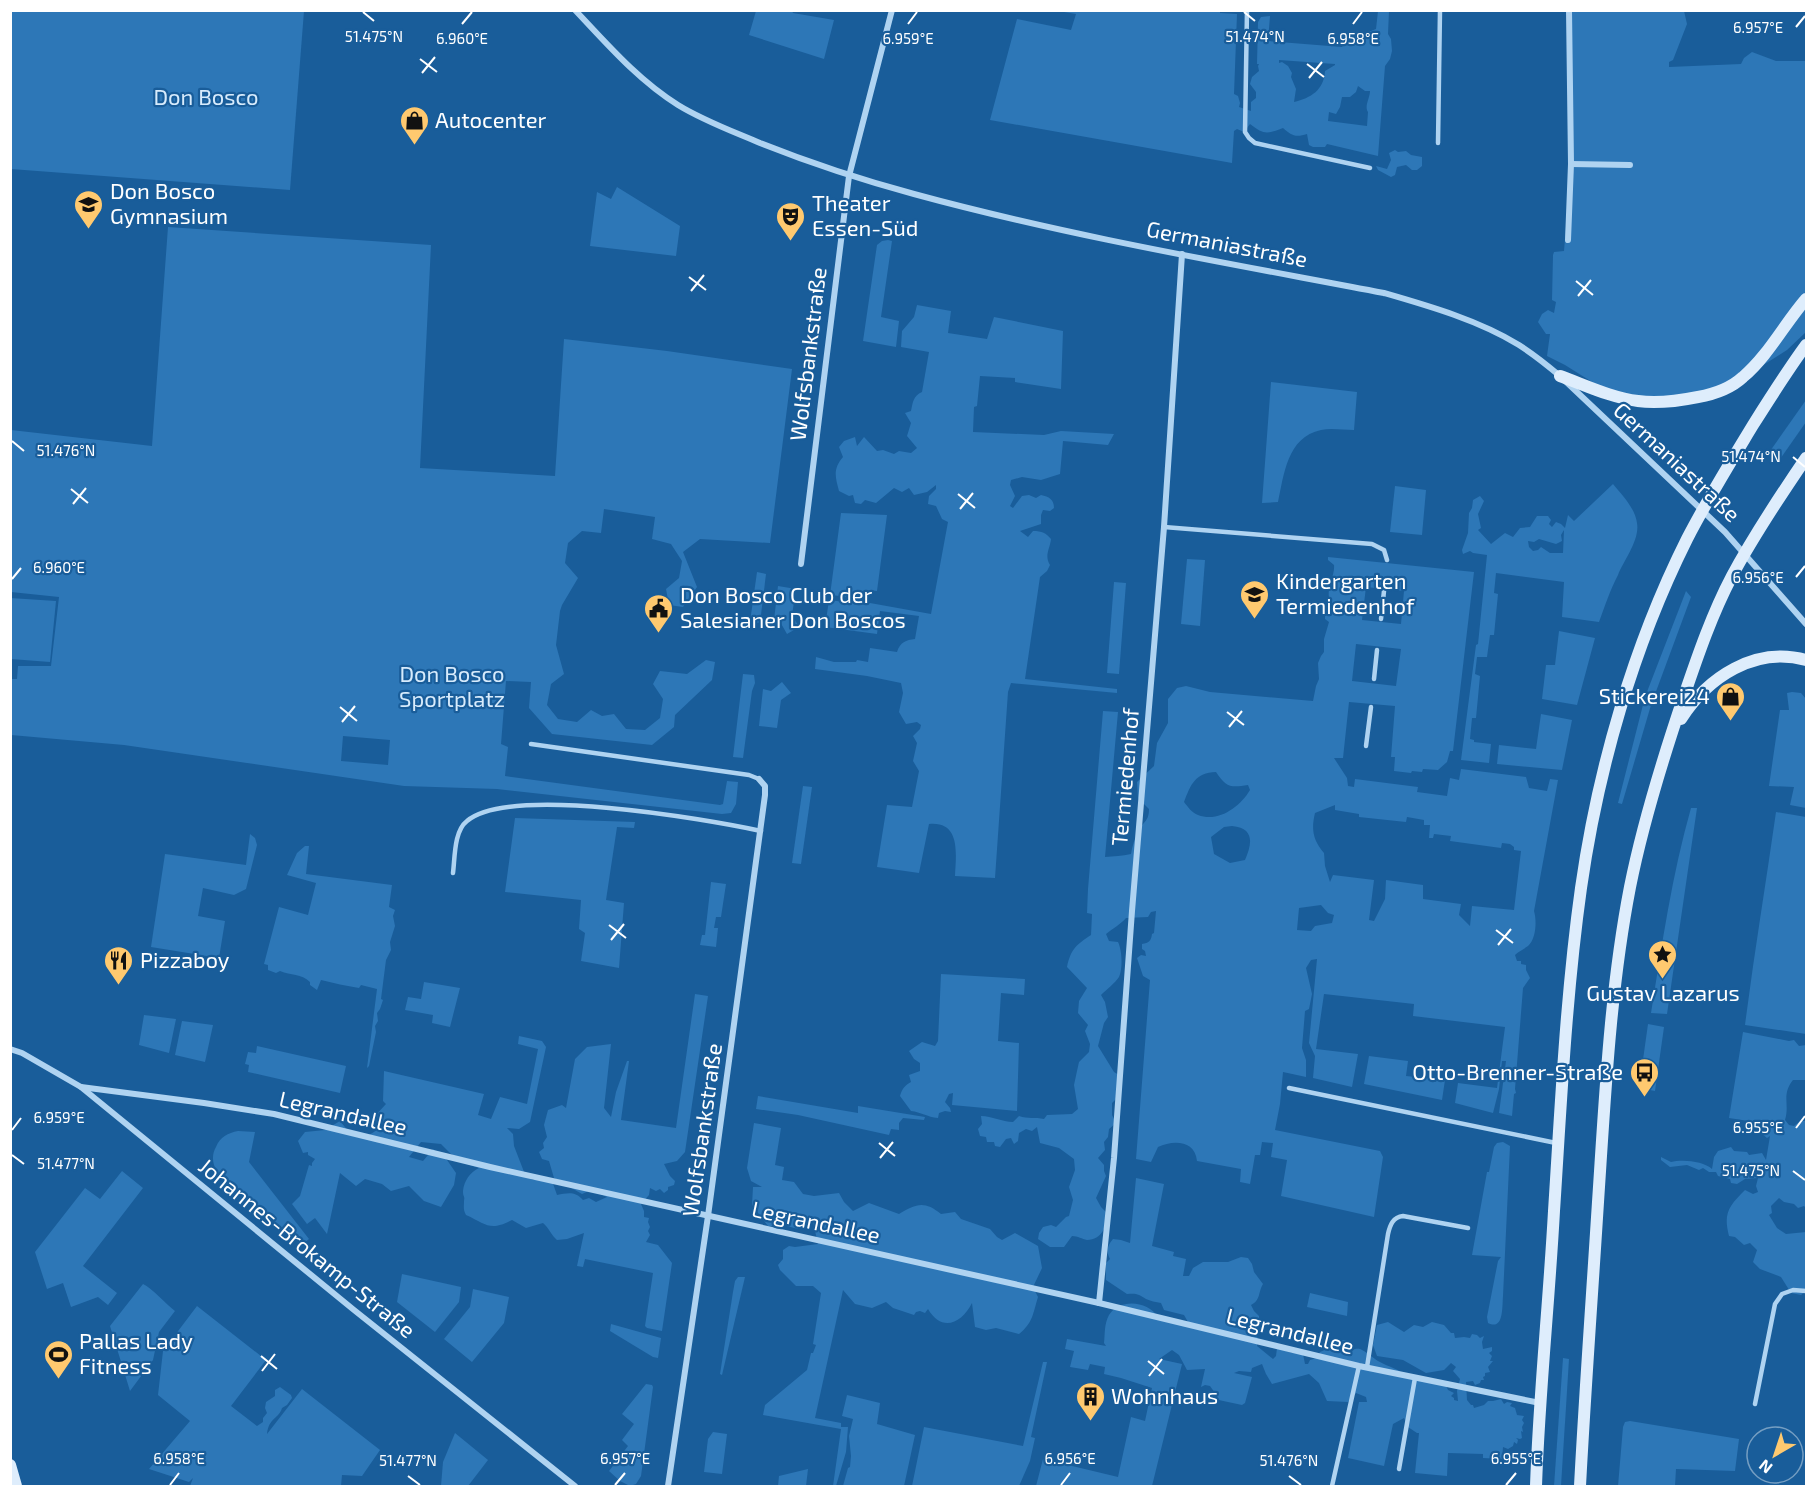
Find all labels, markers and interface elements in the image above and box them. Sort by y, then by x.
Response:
text: 6.957°E [1733,18,1783,36]
text: 51.475°N [345,27,403,45]
text: 51.474°N [1225,27,1285,45]
text: 6.960°E [436,29,488,47]
text: 6.959°E [882,29,934,47]
text: 6.958°E [1327,29,1379,47]
park label: Don Bosco [153,83,259,109]
shop icon: Autocenter [398,104,430,146]
place label: Autocenter [435,106,546,132]
place label: Don Bosco Gymnasium [110,177,228,228]
school or university icon: Don Bosco Gymnasium [73,188,105,230]
place label: Theater Essen-Süd [812,189,918,240]
theatre icon: Theater Essen-Süd [775,200,807,242]
street label: Germaniastraße [1145,215,1310,271]
street label: Wolfsbankstraße [783,266,831,442]
street label: Germaniastraße [1609,396,1746,526]
text: 51.476°N [37,441,95,459]
text: 51.474°N [1721,447,1781,465]
text: 6.960°E [33,558,85,576]
place label: Kindergarten Termiedenhof [1276,567,1415,618]
text: 6.956°E [1732,568,1784,586]
school or university icon: Kindergarten Termiedenhof [1239,578,1271,620]
place label: Don Bosco Club der Salesianer Don Boscos [680,581,906,632]
public building icon: Don Bosco Club der Salesianer Don Boscos [643,592,675,634]
park label: Don Bosco Sportplatz [399,660,505,711]
shop icon: Stickerei24 [1715,680,1747,722]
place label: Stickerei24 [1599,682,1710,708]
street label: Termiedenhof [1105,706,1143,847]
place icon: Gustav Lazarus [1647,938,1679,980]
restaurant icon: Pizzaboy [103,944,135,986]
place label: Pizzaboy [140,946,230,972]
place label: Gustav Lazarus [1586,979,1740,1005]
street label: Wolfsbankstraße [676,1042,726,1218]
bus stop icon: Otto-Brenner-Straße [1628,1056,1660,1098]
place label: Otto-Brenner-Straße [1412,1058,1623,1084]
street label: Legrandallee [277,1085,410,1139]
text: 6.959°E [33,1108,85,1126]
text: 6.955°E [1733,1118,1783,1136]
street label: Johannes-Brokamp-Straße [194,1152,421,1343]
text: 51.477°N [37,1154,95,1172]
text: 51.475°N [1722,1161,1780,1179]
street label: Legrandallee [750,1195,883,1247]
street label: Legrandallee [1224,1302,1357,1358]
place label: Pallas Lady Fitness [79,1327,193,1378]
sports icon: Pallas Lady Fitness [42,1338,74,1380]
building icon: Wohnhaus [1074,1380,1106,1422]
place label: Wohnhaus [1111,1382,1218,1408]
north arrow [1745,1425,1805,1485]
text: 6.958°E [153,1449,205,1467]
text: 6.957°E [600,1449,650,1467]
text: 6.956°E [1044,1449,1096,1467]
text: 6.955°E [1491,1449,1541,1467]
text: 51.477°N [379,1451,437,1469]
text: 51.476°N [1260,1451,1318,1469]
text: N [1755,1456,1776,1478]

